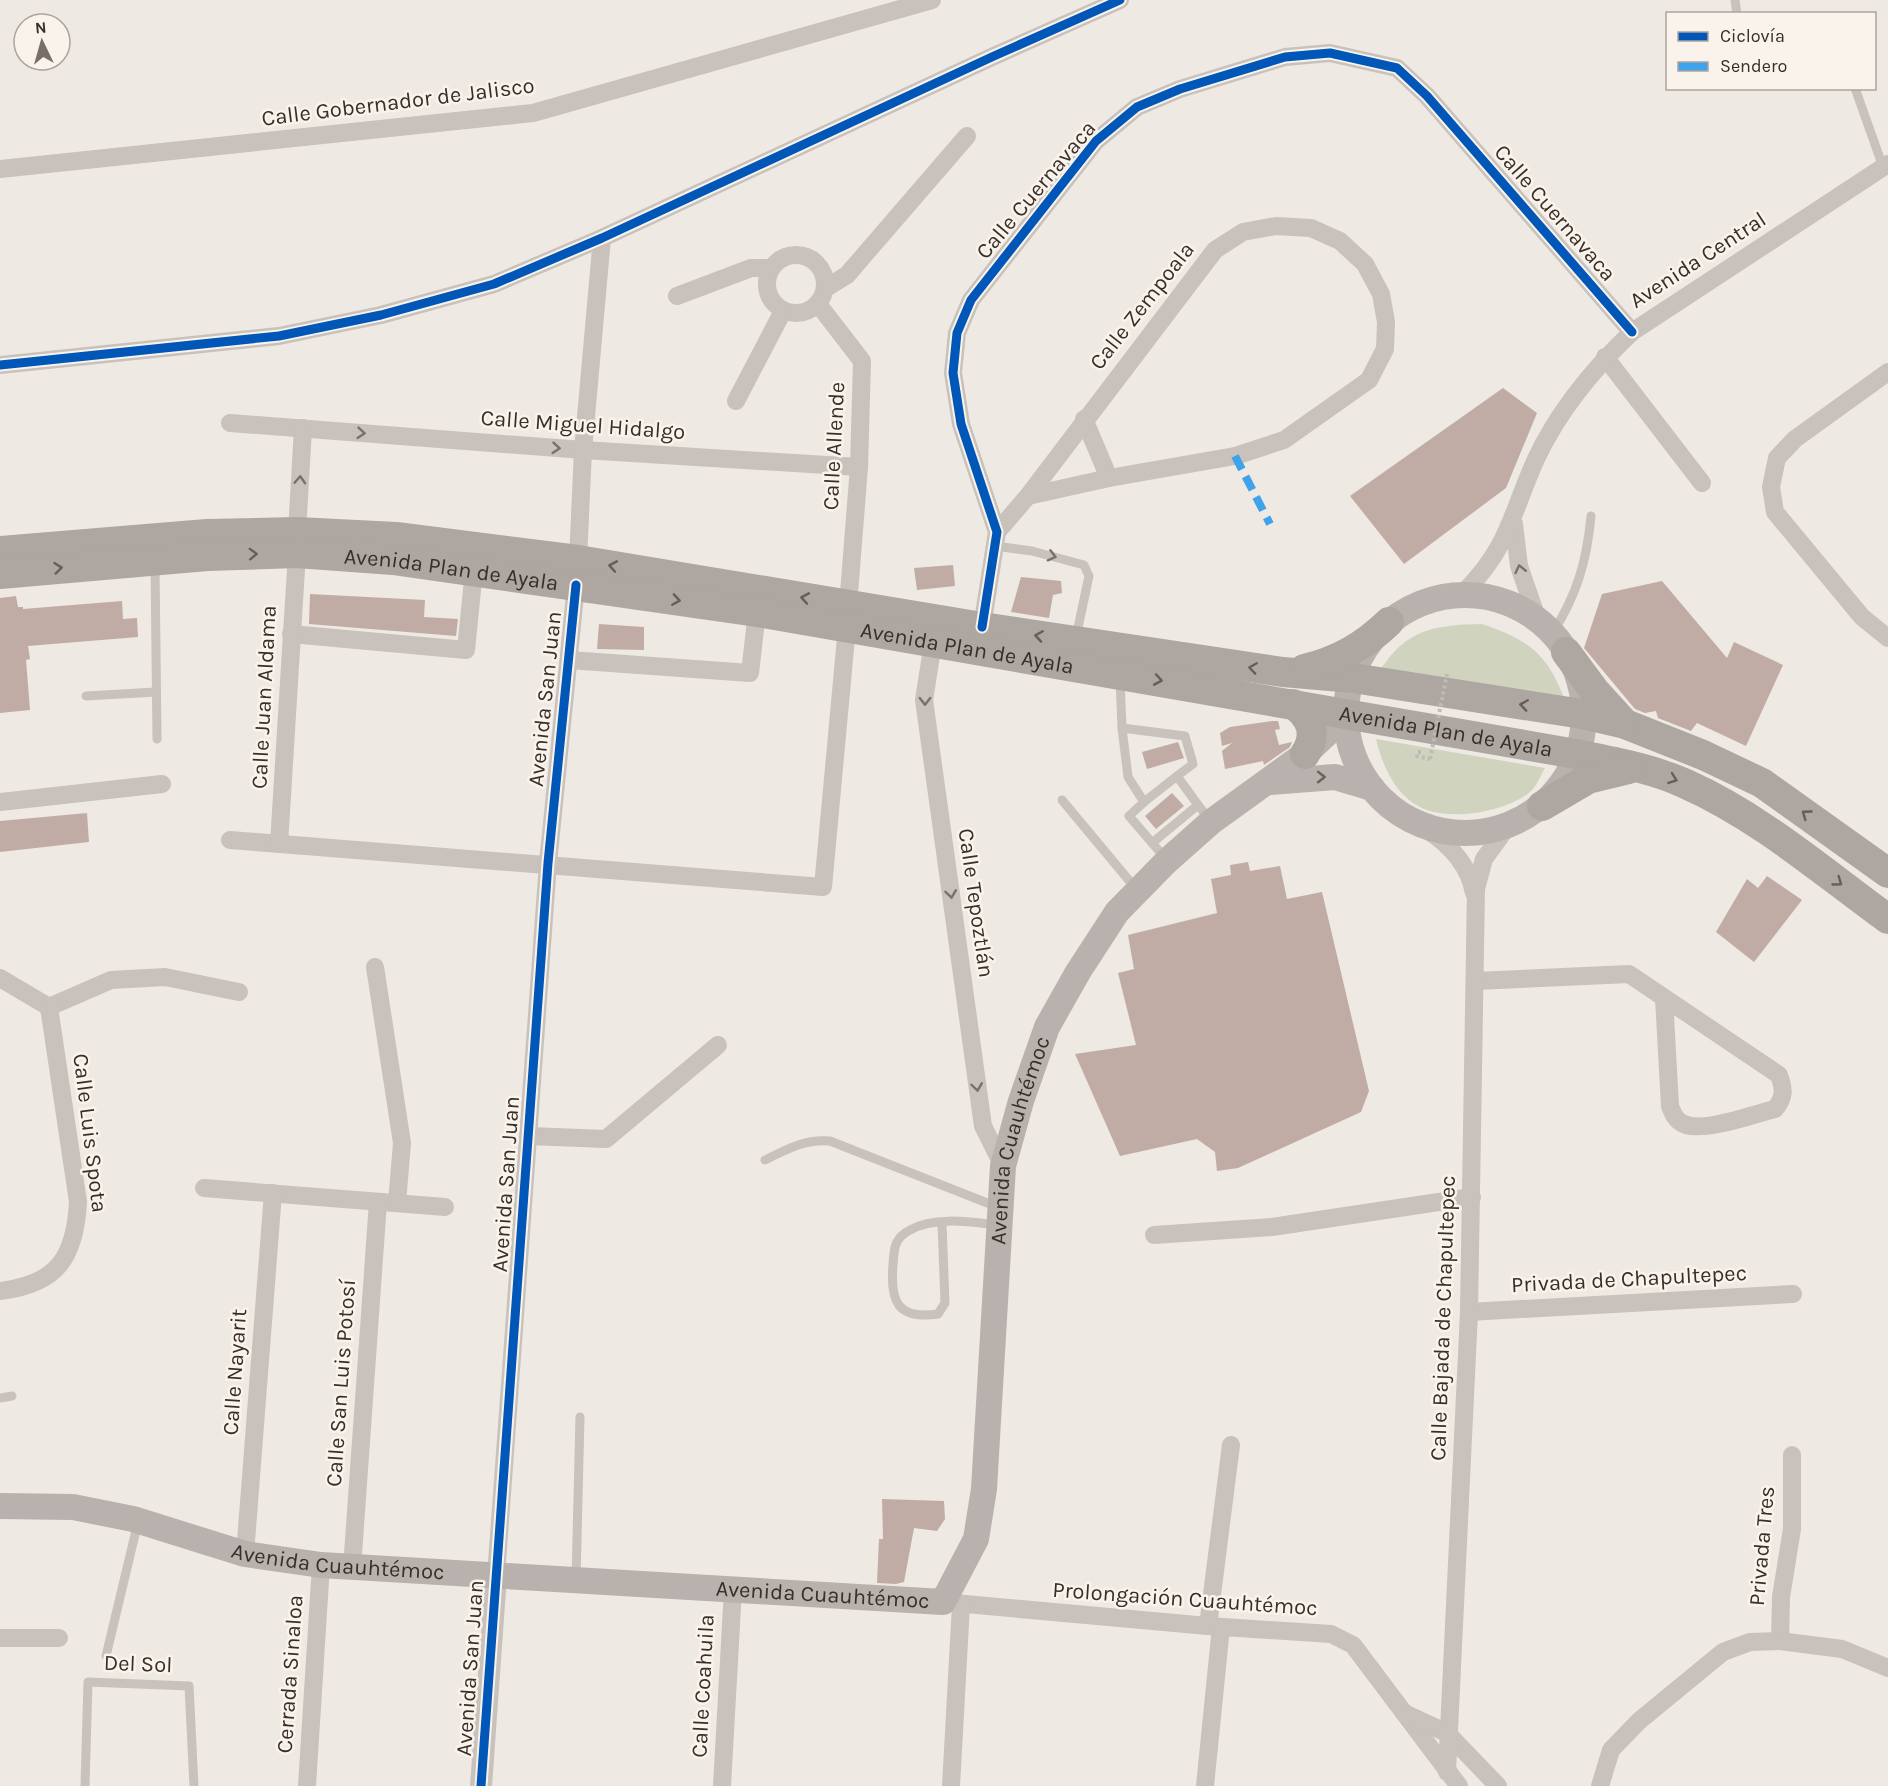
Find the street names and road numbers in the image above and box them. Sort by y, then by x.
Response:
street label: Calle Gobernador de Jalisco [260,72,536,132]
street label: Calle Cuernavaca [971,116,1101,264]
street label: Calle Cuernavaca [1489,139,1621,287]
street label: Avenida Central [1625,206,1771,314]
street label: Calle Zempoala [1084,237,1200,375]
street label: Calle Allende [818,381,850,511]
street label: Calle Miguel Hidalgo [480,405,686,445]
street label: Avenida Plan de Ayala [343,543,560,596]
street label: Calle Juan Aldama [246,605,282,789]
street label: Avenida San Juan [523,610,567,788]
street label: Avenida Plan de Ayala [858,617,1076,680]
street label: Avenida Plan de Ayala [1337,700,1555,763]
street label: Calle Tepoztlán [953,827,999,979]
street label: Avenida Cuauhtémoc [985,1033,1056,1245]
street label: Calle Luis Spota [67,1052,113,1214]
street label: Avenida San Juan [487,1095,525,1273]
street label: Calle Bajada de Chapultepec [1425,1175,1461,1461]
street label: Privada de Chapultepec [1510,1260,1748,1298]
street label: Calle San Luis Potosí [321,1278,361,1488]
street label: Calle Nayarit [218,1308,252,1436]
street label: Privada Tres [1744,1485,1780,1607]
street label: Avenida Cuauhtémoc [228,1538,445,1585]
street label: Avenida Cuauhtémoc [715,1576,930,1614]
street label: Prolongación Cuauhtémoc [1052,1577,1318,1621]
street label: Avenida San Juan [451,1579,489,1757]
street label: Cerrada Sinaloa [271,1594,309,1754]
street label: Calle Coahuila [686,1614,720,1758]
street label: Del Sol [103,1650,173,1678]

